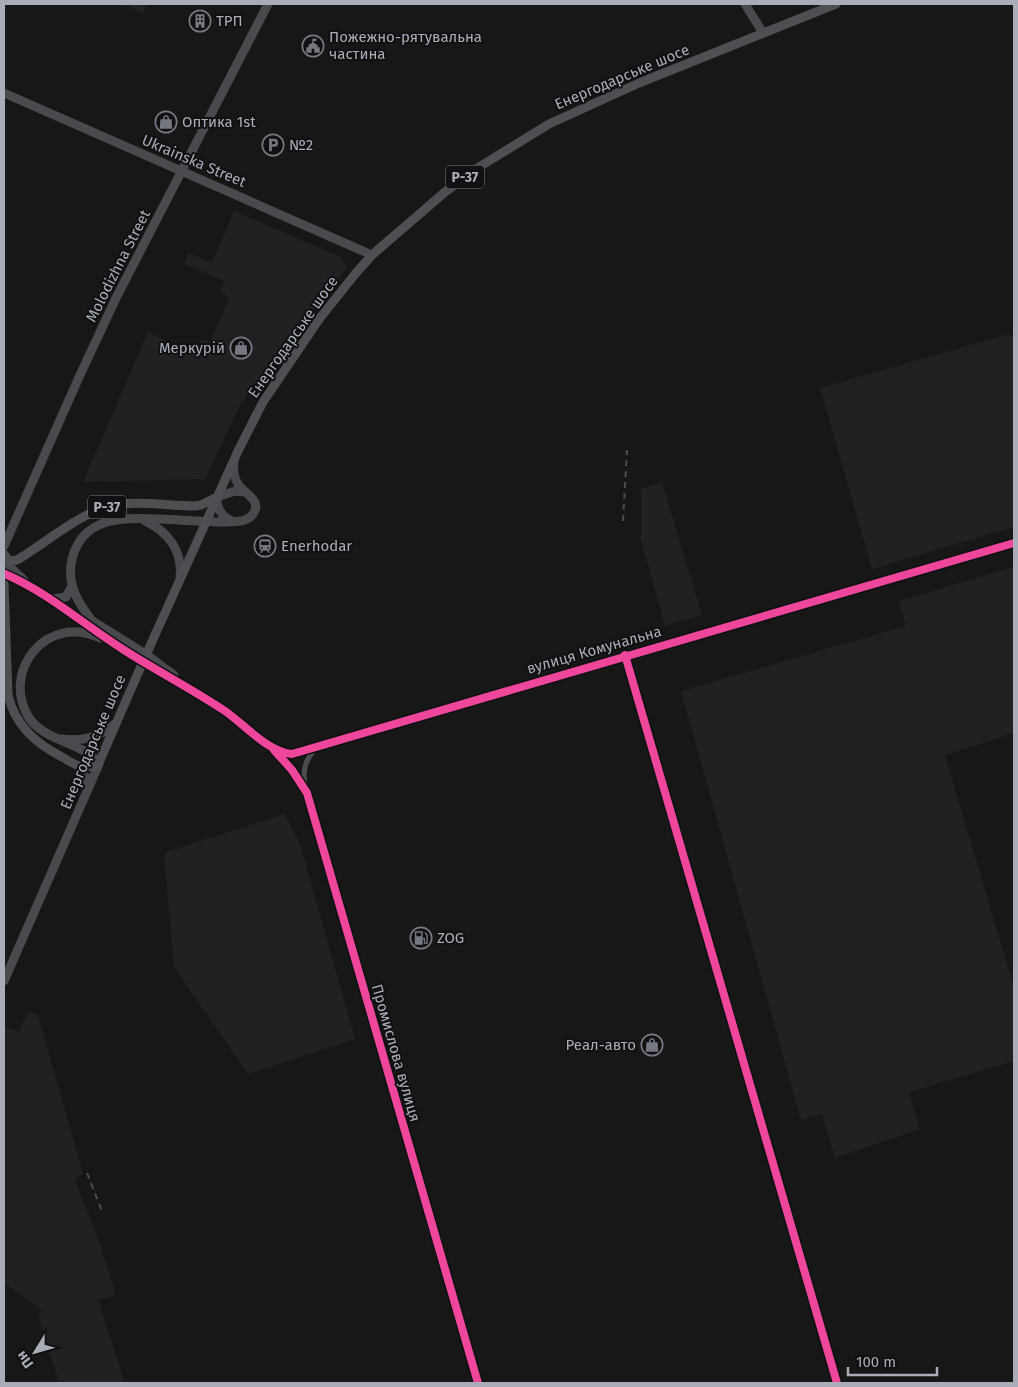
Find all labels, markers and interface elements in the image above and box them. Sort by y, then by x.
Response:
building icon: ТРП [188,9,212,33]
place label: ТРП [216,12,243,30]
place label: Пожежно-рятувальна частина [329,28,482,63]
public building icon: Пожежно-рятувальна частина [301,34,325,58]
street label: Енергодарське шосе [552,41,692,113]
shop icon: Оптика 1st [154,110,178,134]
place label: Оптика 1st [182,113,256,131]
street label: Ukrainska Street [139,131,249,191]
parking icon: №2 [261,133,285,157]
place label: №2 [289,136,313,154]
road number: Р-37 [446,166,484,188]
street label: Molodizhna Street [82,206,154,325]
street label: Енергодарське шосе [244,273,342,401]
shop icon: Меркурій [229,336,253,360]
place label: Меркурій [159,339,225,357]
road number: Р-37 [88,496,126,518]
station icon: Enerhodar [253,534,277,558]
place label: Enerhodar [281,537,352,555]
street label: вулиця Комунальна [525,622,663,678]
street label: Енергодарське шосе [57,672,129,812]
fuel station icon: ZOG [409,926,433,950]
place label: ZOG [437,929,464,947]
street label: Промислова вулиця [368,982,424,1124]
shop icon: Реал-авто [640,1033,664,1057]
place label: Реал-авто [566,1036,636,1054]
north arrow [10,1327,60,1377]
scale bar [848,1344,937,1376]
text: Пн [13,1347,37,1372]
text: 100 m [856,1353,896,1371]

